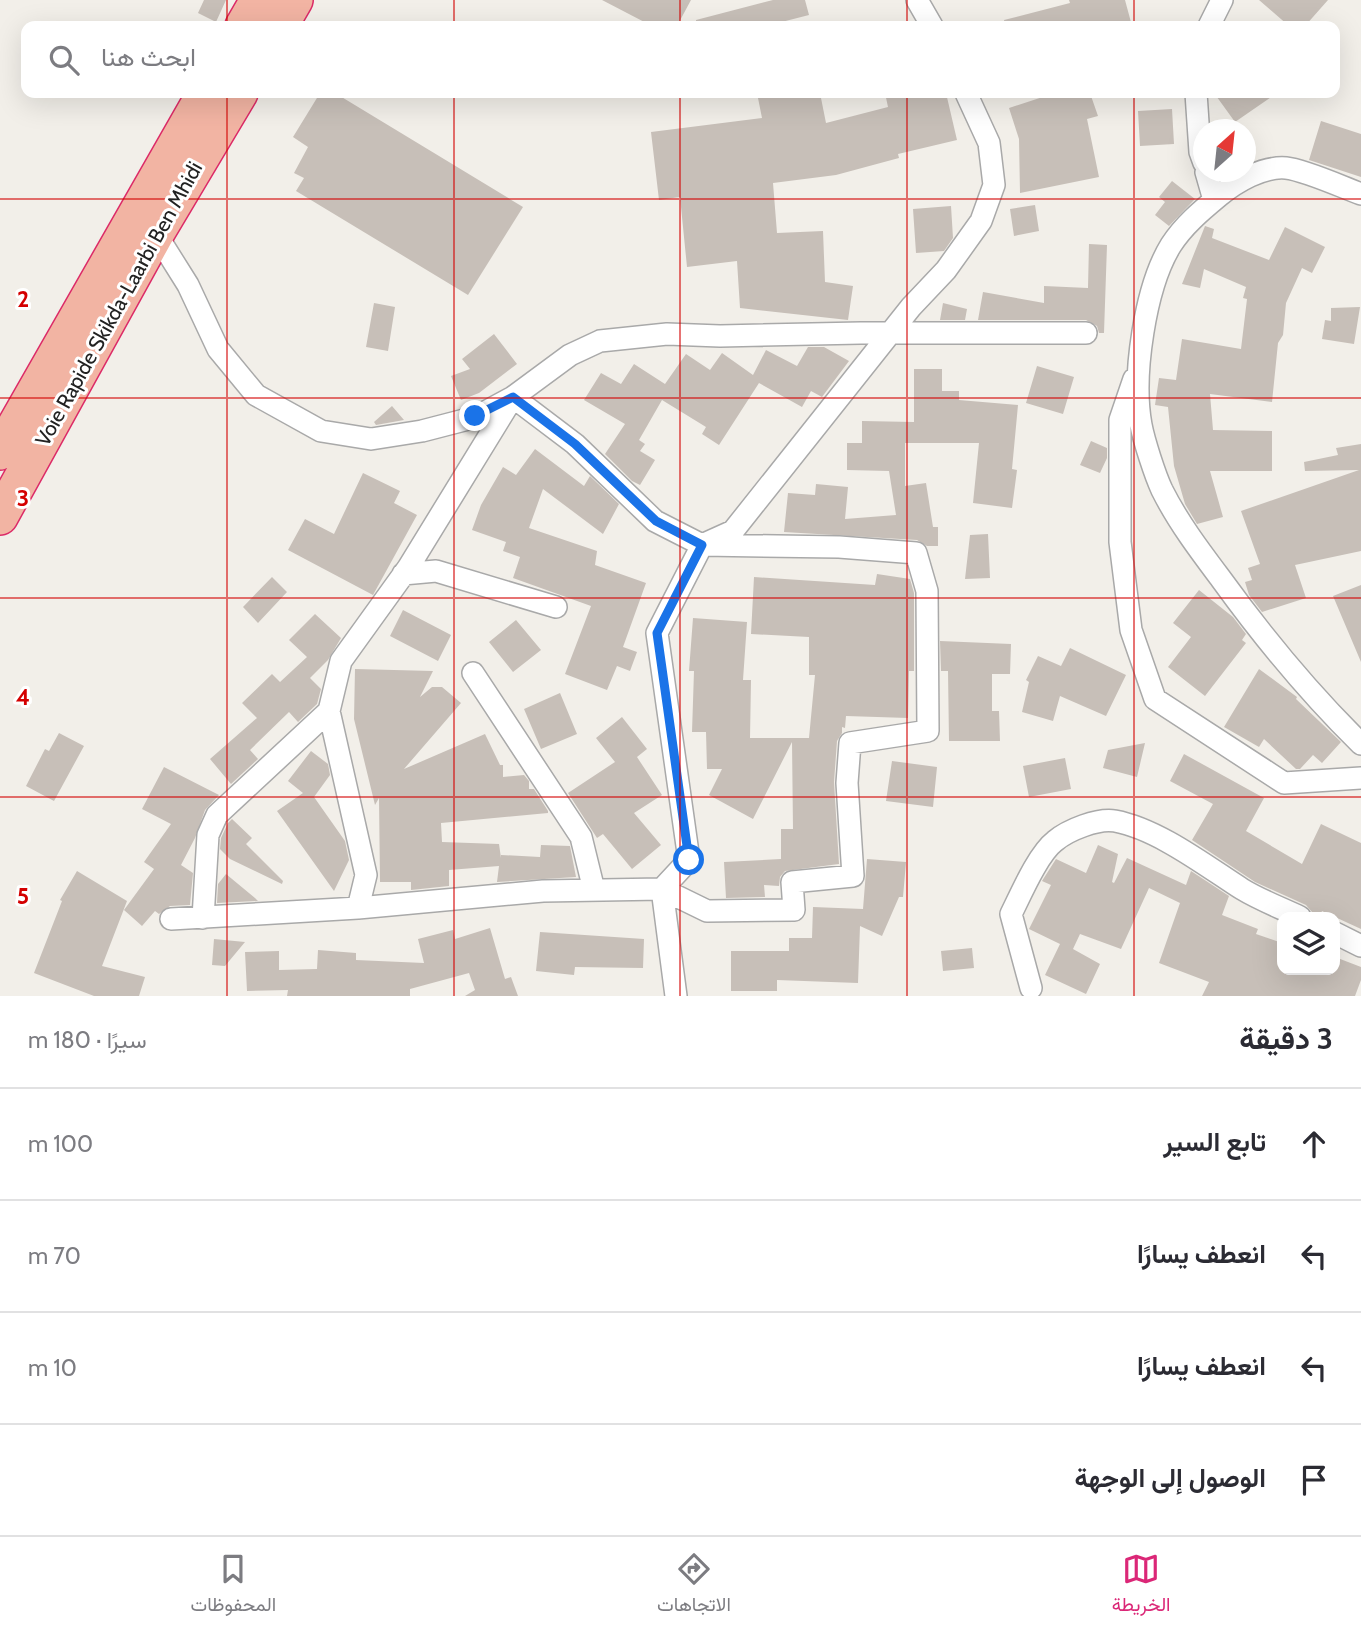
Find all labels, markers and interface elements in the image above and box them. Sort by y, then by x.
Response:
search box [21,21,1340,98]
icon: search [45,41,83,79]
text: ابحث هنا [101,41,196,73]
north arrow [1193,119,1256,182]
street label: Voie Rapide Skikda-Laarbi Ben Mhidi [30,157,207,450]
text: 2 [17,285,29,313]
route end [459,400,490,431]
text: 3 [17,484,29,512]
text: 4 [16,683,30,711]
route start [673,844,704,875]
text: 5 [17,882,29,910]
map controls [1277,912,1340,975]
button: layers [1277,912,1340,975]
text: 3 دقيقة [1239,1020,1333,1057]
text: سيرًا · 180 m [28,1026,147,1054]
icon: ahead [1295,1125,1333,1163]
text: تابع السير [1163,1126,1266,1158]
text: 100 m [28,1130,93,1158]
icon: left [1295,1237,1333,1275]
text: انعطف يسارًا [1137,1238,1266,1270]
text: 70 m [28,1242,81,1270]
icon: left [1295,1349,1333,1387]
text: انعطف يسارًا [1137,1350,1266,1382]
text: 10 m [28,1354,77,1382]
icon: arrive [1295,1461,1333,1499]
text: الوصول إلى الوجهة [1075,1462,1266,1494]
tab: المحفوظات [191,1550,276,1621]
tab: الاتجاهات [657,1550,731,1621]
tab: الخريطة [1112,1550,1171,1621]

